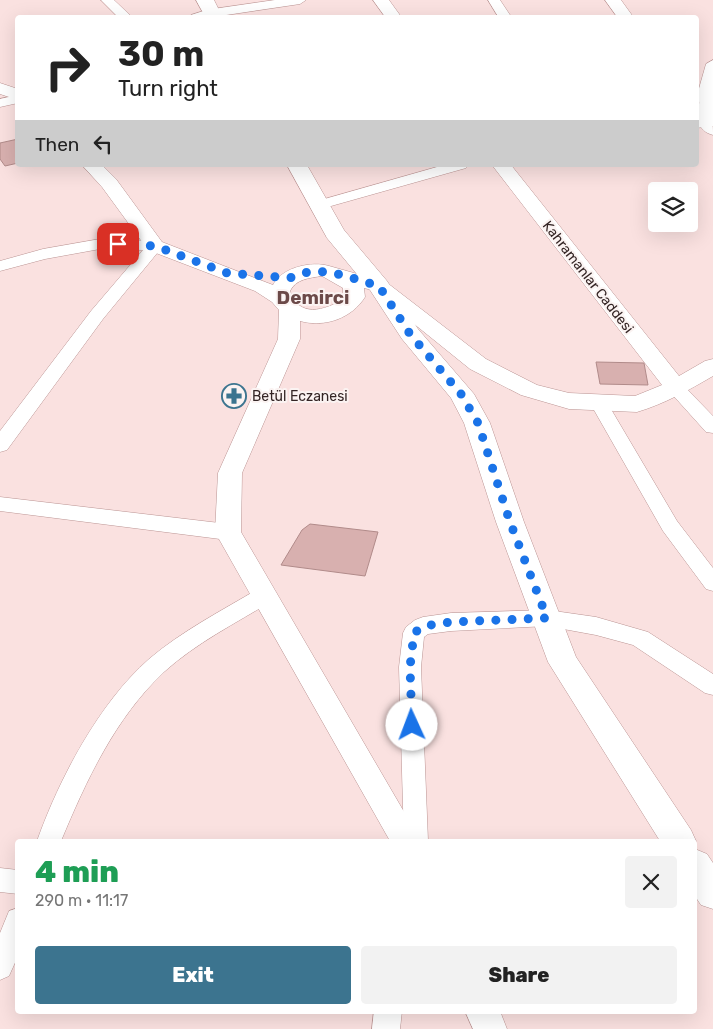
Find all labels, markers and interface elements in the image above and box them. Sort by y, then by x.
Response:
text: 30 m [118,33,204,75]
icon: right [35,35,100,100]
text: Turn right [118,75,218,102]
icon: left [89,130,117,158]
text: Then [35,133,79,156]
map controls [648,182,698,232]
button: layers [648,182,698,232]
street label: Kahramanlar Caddesi [539,217,637,337]
pin [97,223,139,265]
icon: arrive [104,230,132,258]
district label: Demirci [277,286,349,309]
pharmacy icon: Betül Eczanesi [221,383,247,409]
place label: Betül Eczanesi [252,388,348,405]
position arrow [385,698,437,750]
text: 4 min [35,854,119,890]
button: close [625,856,677,908]
text: 290 m · 11:17 [35,891,128,910]
button: Exit [35,946,351,1004]
button: Share [361,946,677,1004]

